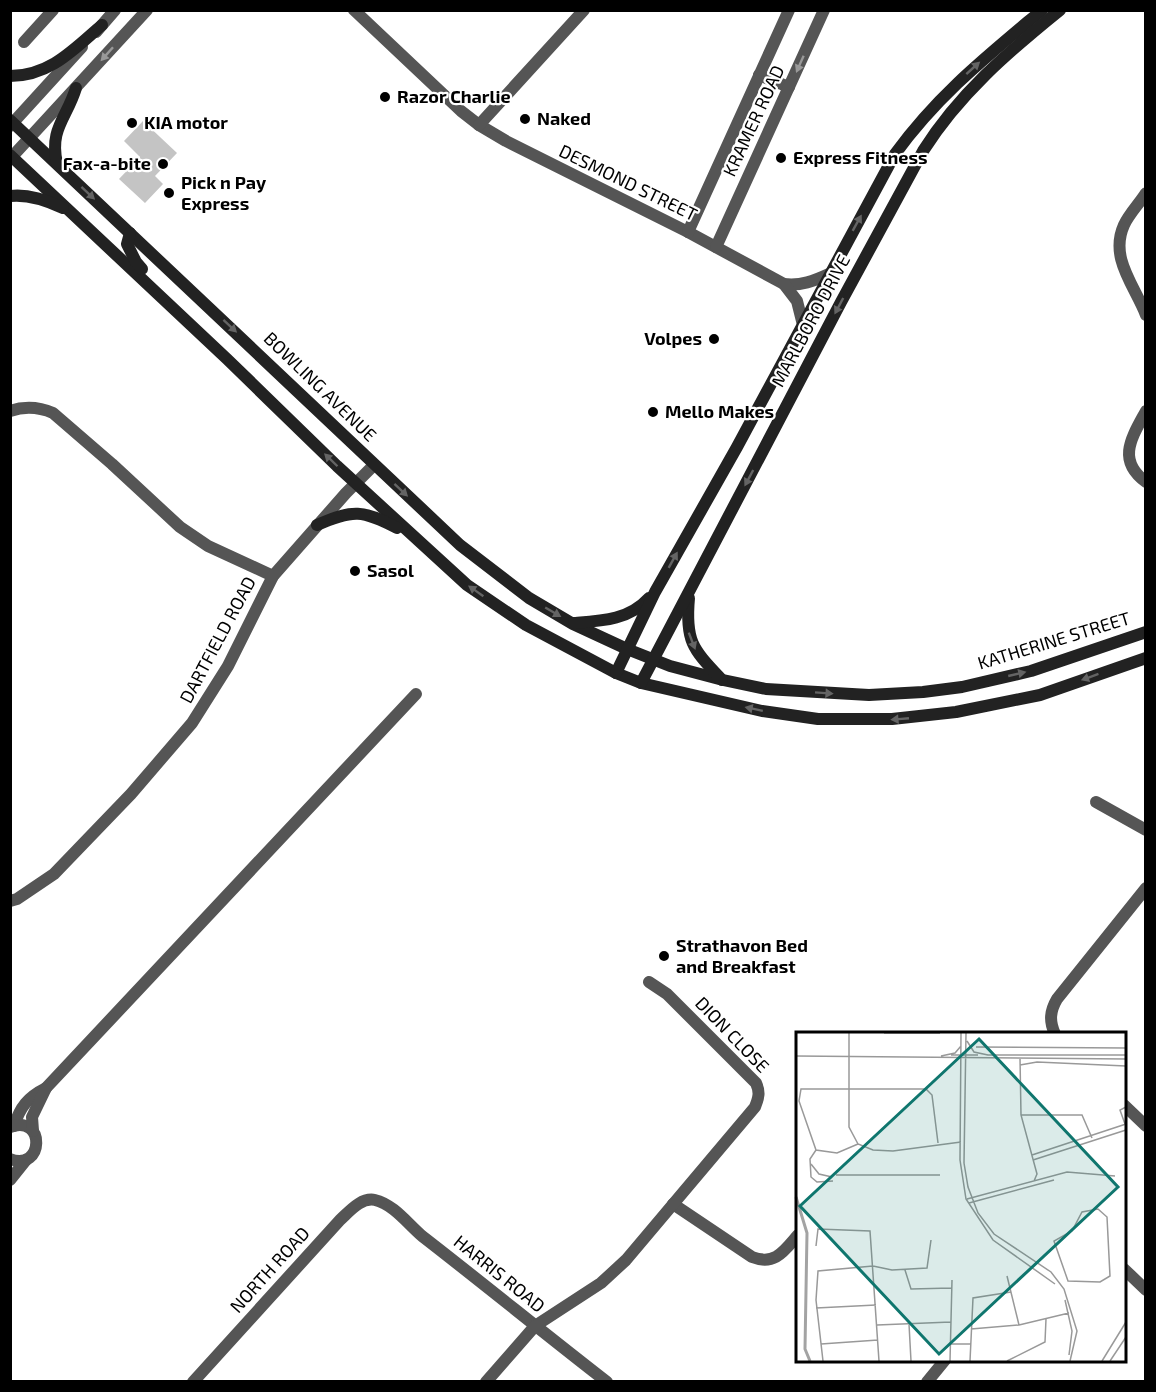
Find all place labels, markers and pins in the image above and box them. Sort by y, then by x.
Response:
place label: Razor Charlie [397,85,511,107]
marker: Razor Charlie [378,90,392,104]
place label: Naked [537,107,591,129]
place label: KIA motor [144,111,228,133]
marker: Naked [518,112,532,126]
marker: KIA motor [125,116,139,130]
place label: Express Fitness [793,146,928,168]
marker: Express Fitness [774,151,788,165]
place label: Fax-a-bite [63,152,151,174]
marker: Fax-a-bite [156,157,170,171]
place label: Pick n Pay Express [181,171,267,214]
marker: Pick n Pay Express [162,186,176,200]
place label: Volpes [644,327,702,349]
marker: Volpes [707,332,721,346]
place label: Mello Makes [665,400,774,422]
marker: Mello Makes [646,405,660,419]
place label: Sasol [367,559,414,581]
marker: Sasol [348,564,362,578]
place label: Strathavon Bed and Breakfast [676,934,808,977]
marker: Strathavon Bed and Breakfast [657,949,671,963]

